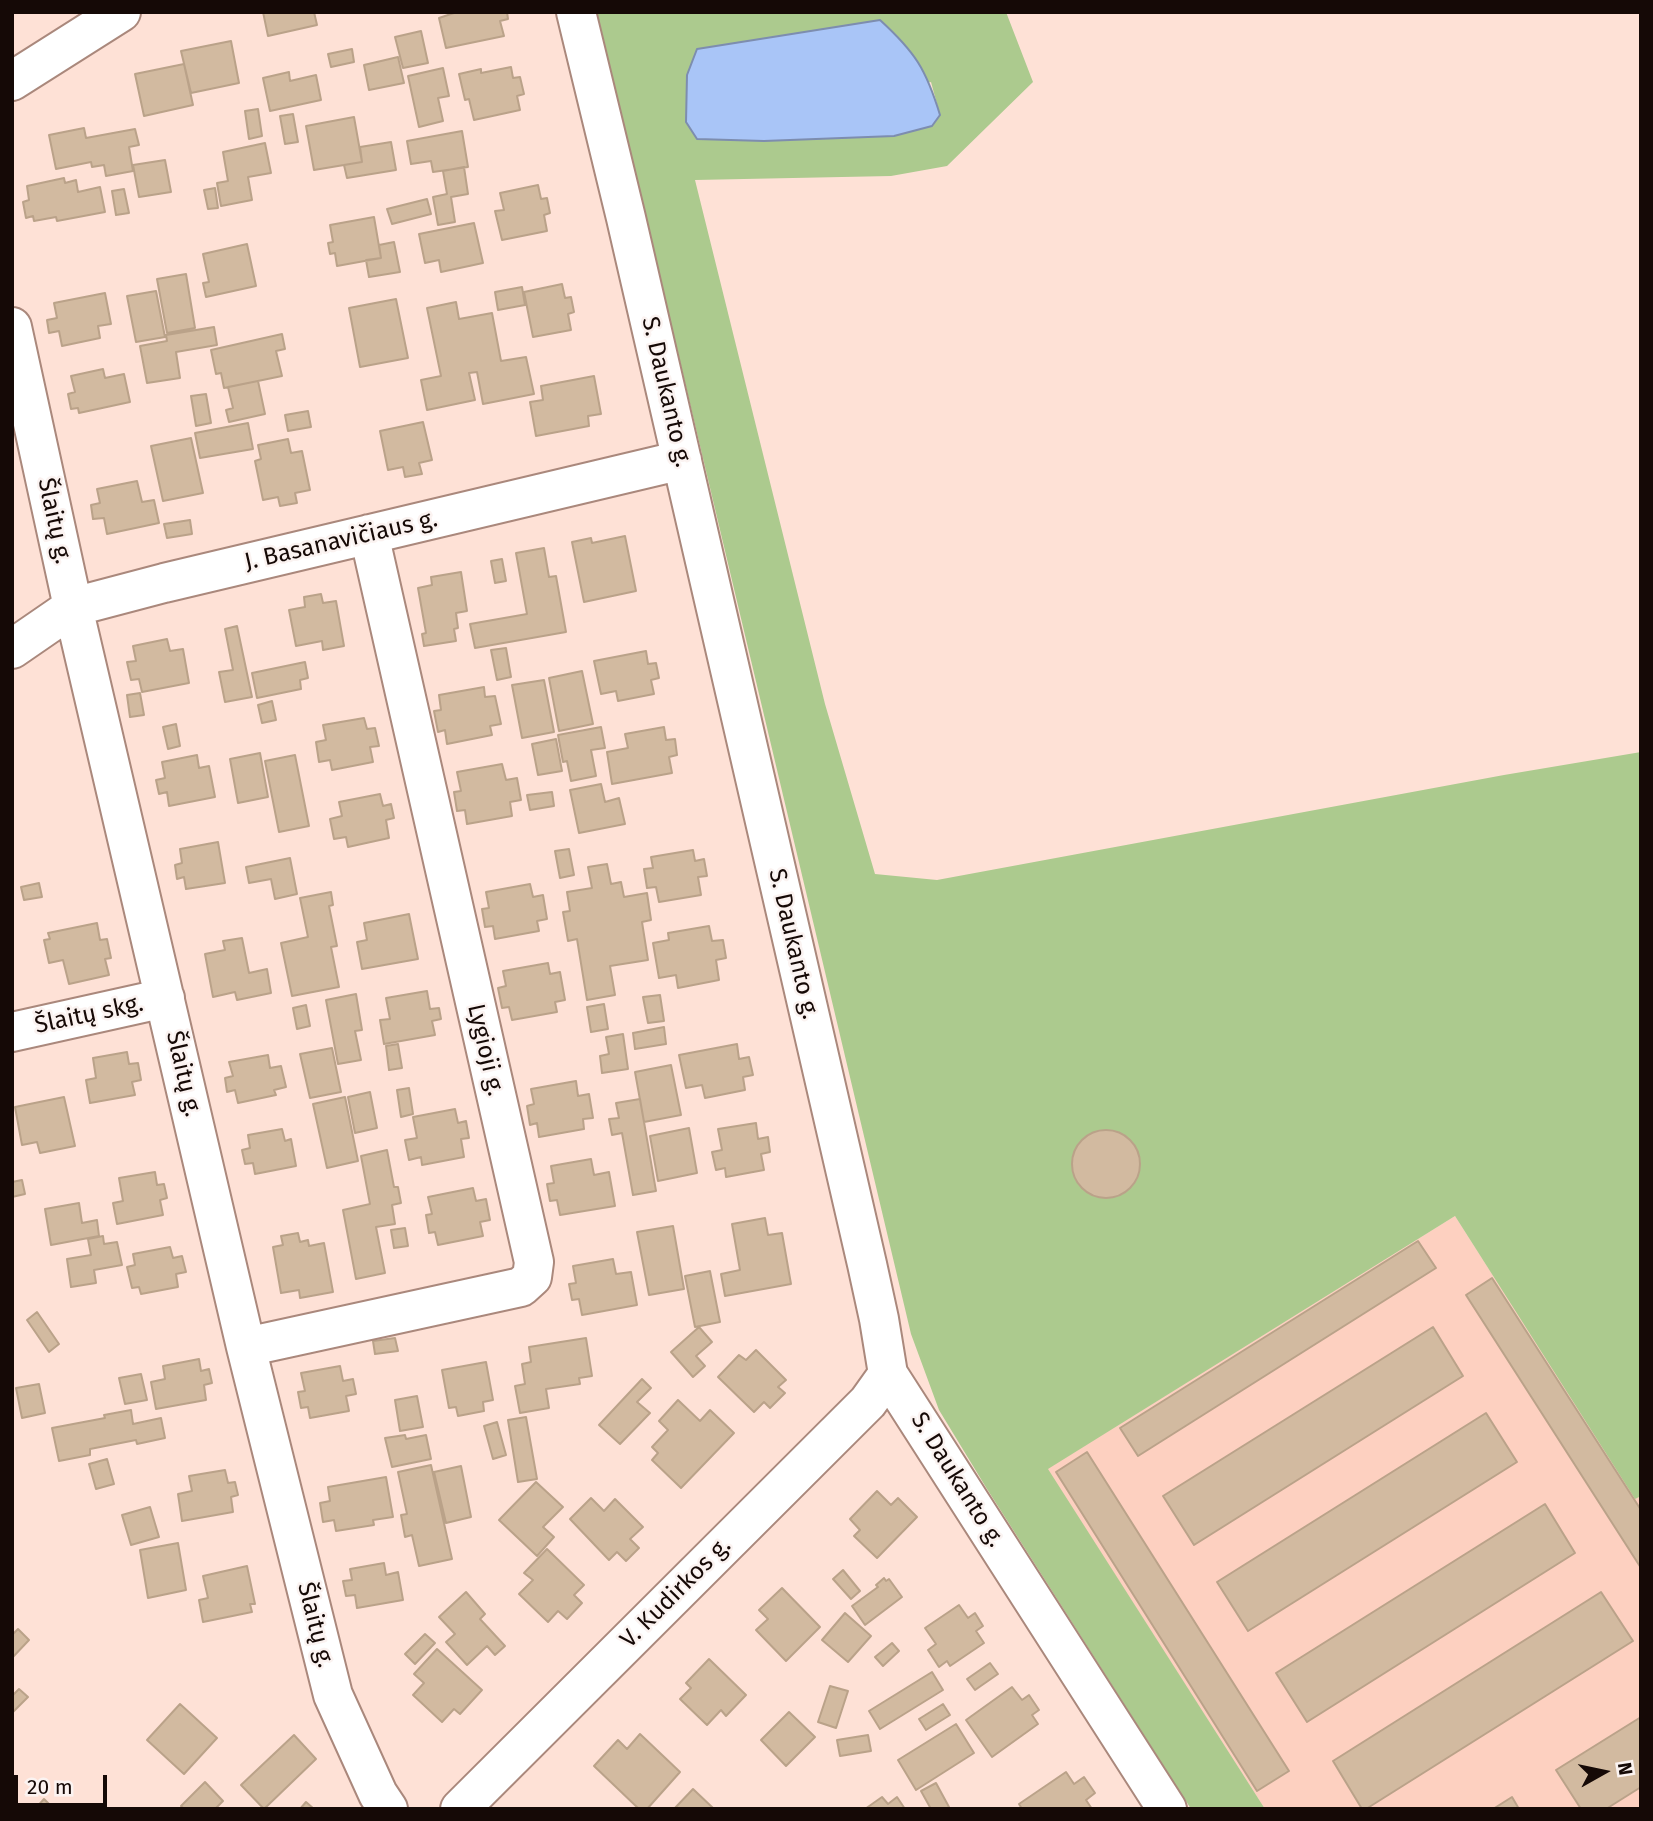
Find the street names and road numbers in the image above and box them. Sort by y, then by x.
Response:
street label: S. Daukanto g. [635,314,697,470]
street label: Šlaitų g. [31,475,77,567]
street label: J. Basanavičiaus g. [242,505,440,577]
street label: S. Daukanto g. [762,866,824,1022]
street label: Šlaitų skg. [32,989,146,1041]
street label: Lygioji g. [460,1001,510,1099]
street label: Šlaitų g. [159,1028,207,1120]
street label: S. Daukanto g. [904,1407,1010,1553]
street label: V. Kudirkos g. [615,1532,737,1654]
street label: Šlaitų g. [290,1579,340,1671]

